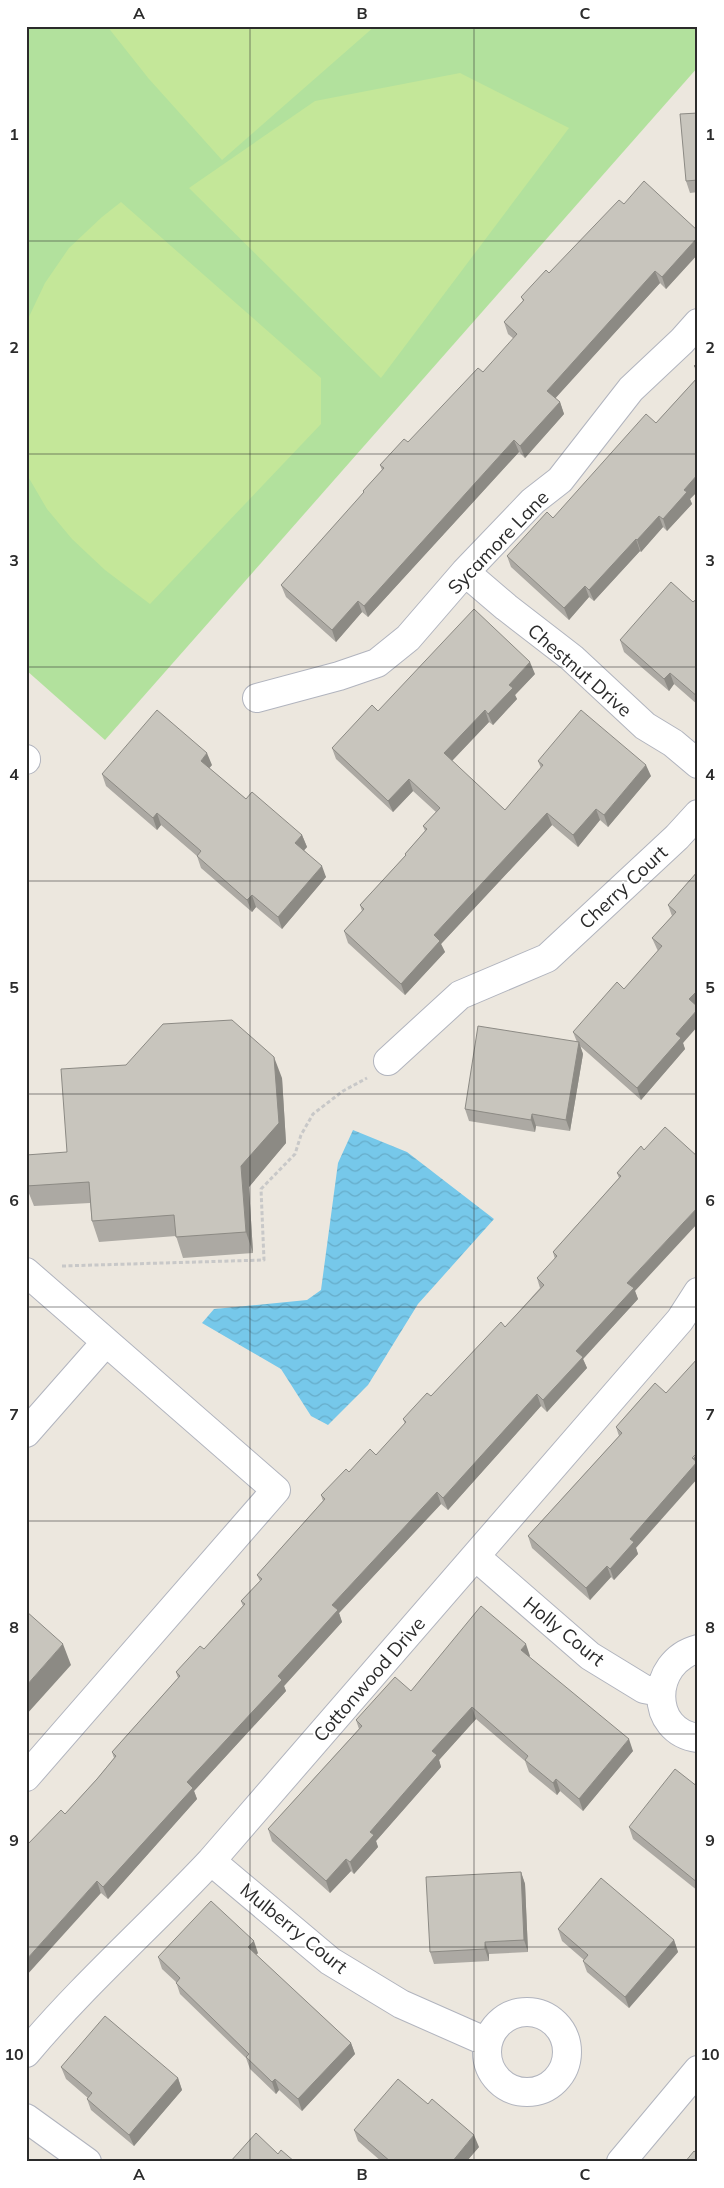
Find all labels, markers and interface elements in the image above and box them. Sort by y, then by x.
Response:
text: A [133,3,145,23]
text: B [356,3,368,23]
text: C [580,3,591,23]
text: 1 [9,124,19,144]
text: 1 [705,124,715,144]
text: 2 [9,337,19,357]
text: 2 [705,337,715,357]
street label: Sycamore Lane [442,485,554,599]
text: 3 [9,550,19,570]
text: 3 [705,550,715,570]
street label: Chestnut Drive [523,618,637,722]
text: 4 [9,764,19,784]
text: 4 [705,764,715,784]
street label: Cherry Court [574,840,672,934]
text: 5 [9,977,19,997]
text: 5 [705,977,715,997]
text: 6 [9,1190,19,1210]
text: 6 [705,1190,715,1210]
text: 7 [9,1404,19,1424]
text: 7 [705,1404,715,1424]
street label: Holly Court [518,1591,610,1671]
street label: Cottonwood Drive [308,1611,430,1747]
text: 8 [9,1617,19,1637]
text: 8 [705,1617,715,1637]
text: 9 [9,1830,19,1850]
text: 9 [705,1830,715,1850]
street label: Mulberry Court [235,1877,353,1979]
text: 10 [4,2044,24,2064]
text: 10 [700,2044,720,2064]
text: A [133,2164,145,2184]
text: B [356,2164,368,2184]
text: C [580,2164,591,2184]

